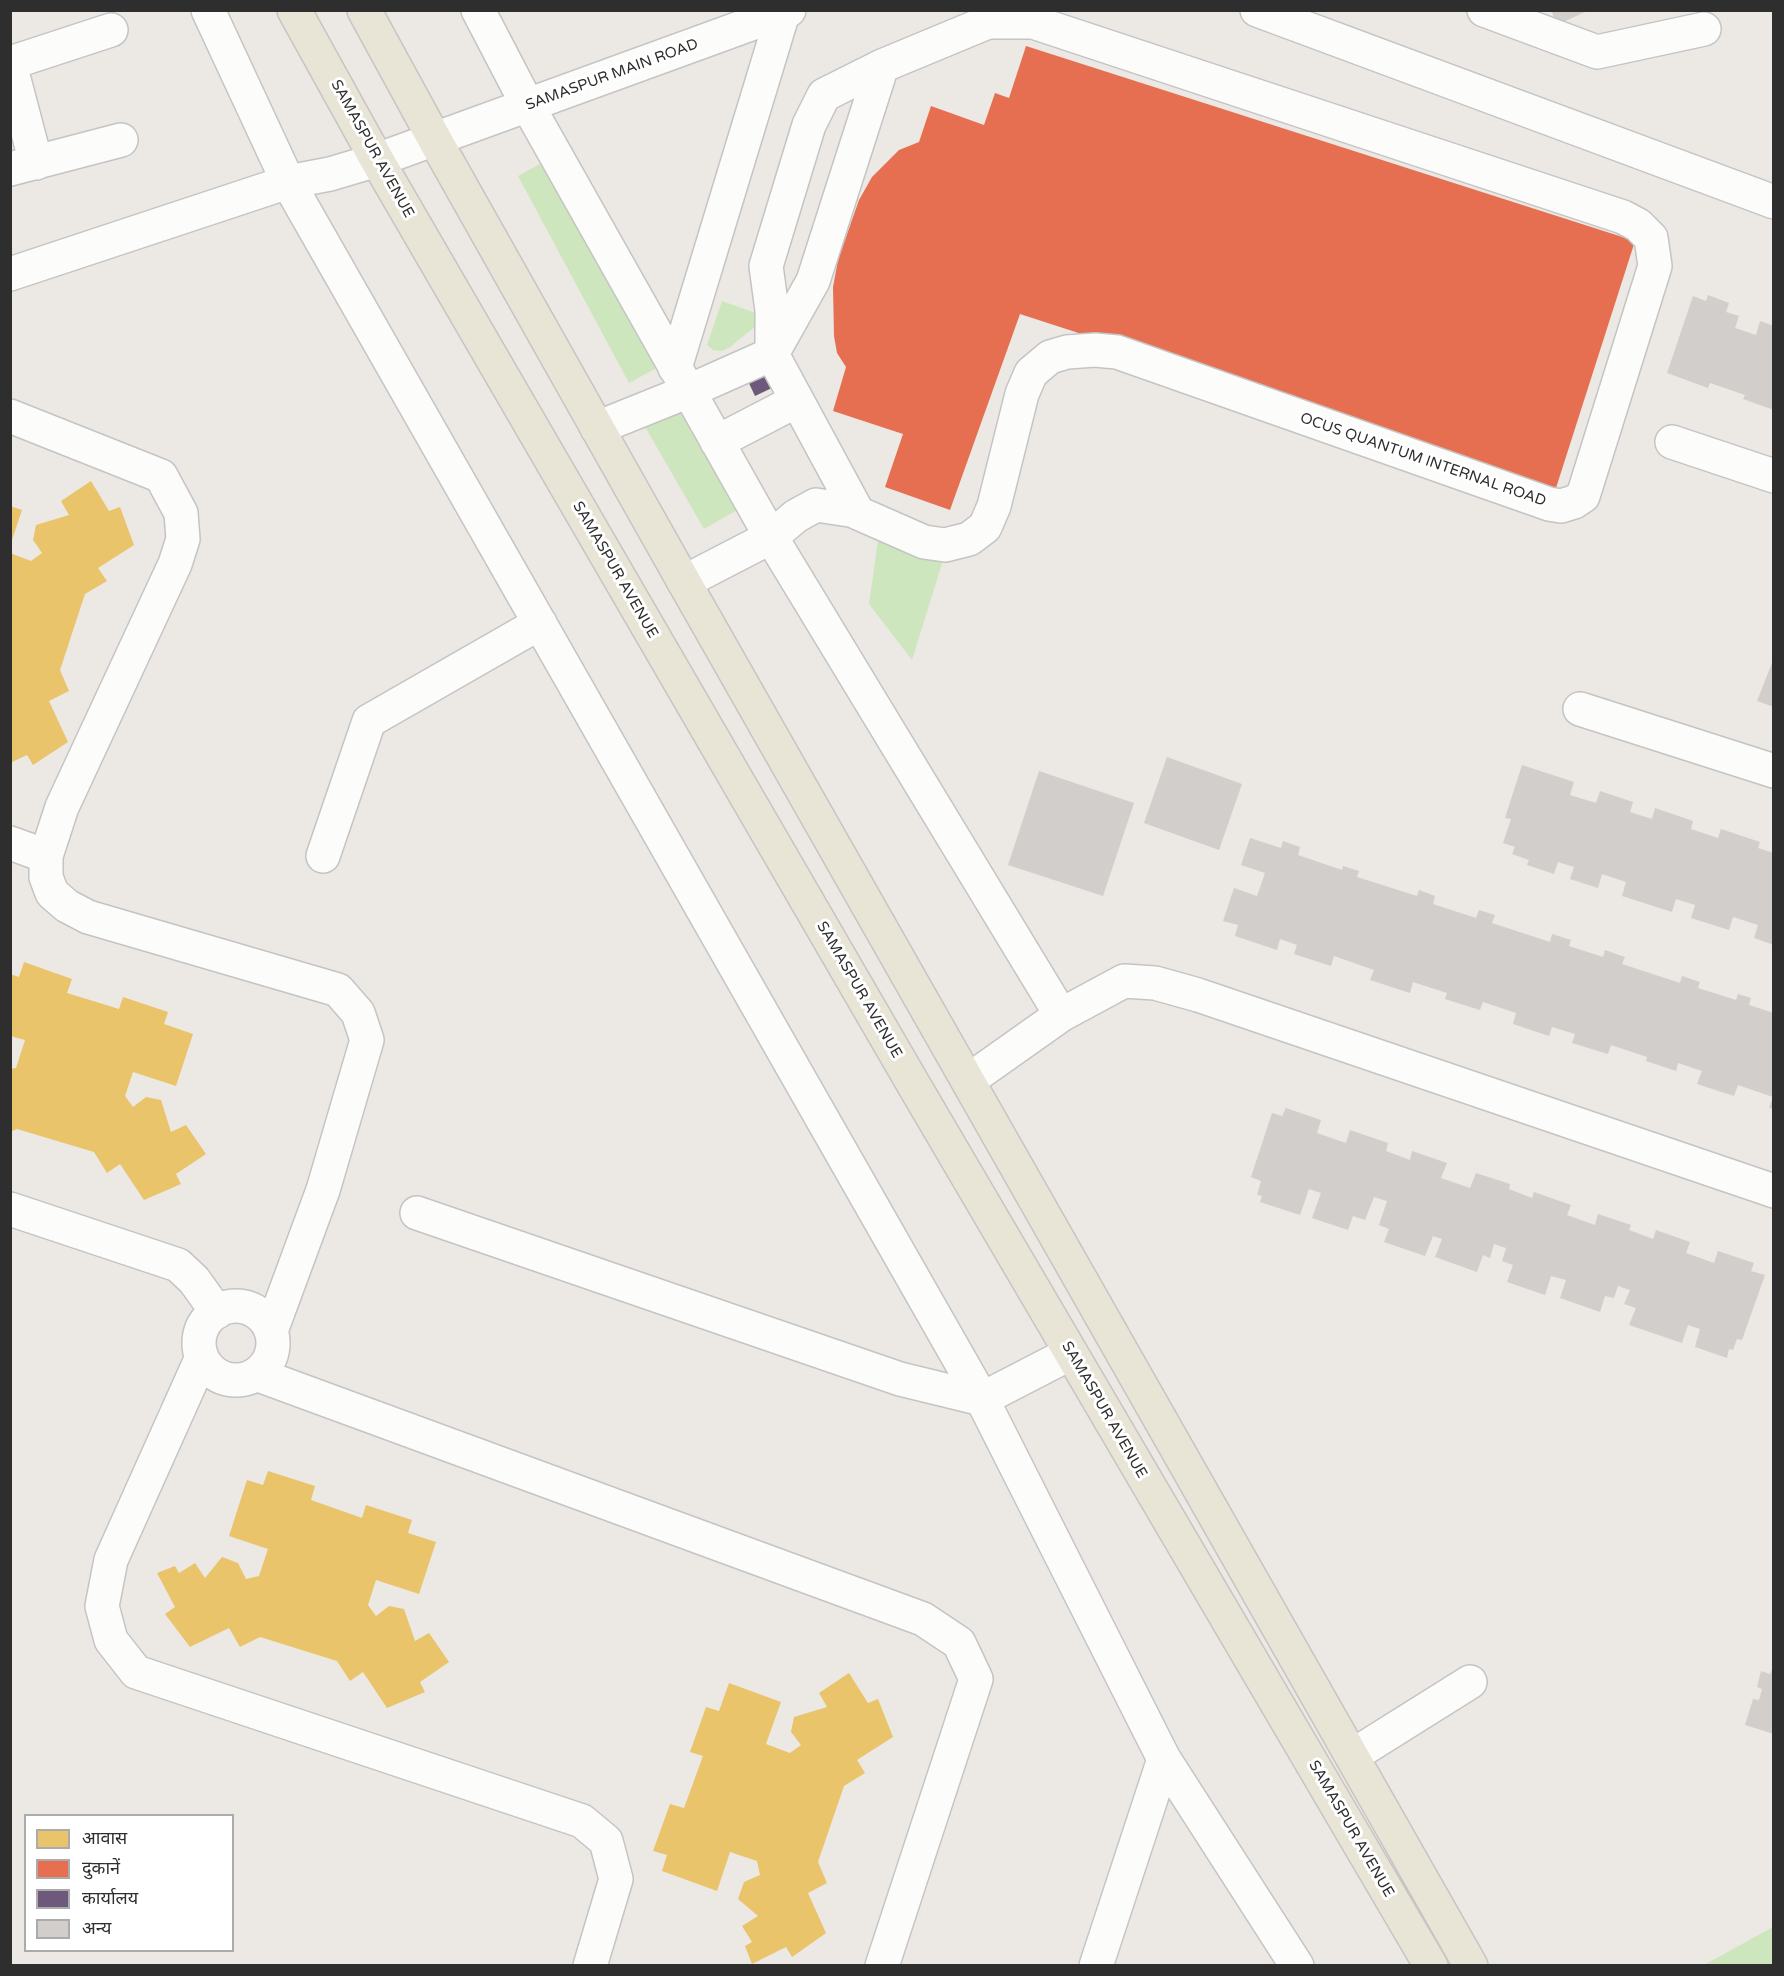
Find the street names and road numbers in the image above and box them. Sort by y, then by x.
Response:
street label: SAMASPUR MAIN ROAD [523,35,701,115]
street label: SAMASPUR AVENUE [327,77,417,221]
street label: OCUS QUANTUM INTERNAL ROAD [1298,409,1548,511]
street label: SAMASPUR AVENUE [568,498,662,642]
street label: SAMASPUR AVENUE [812,918,906,1062]
street label: SAMASPUR AVENUE [1057,1338,1151,1482]
street label: SAMASPUR AVENUE [1304,1757,1398,1901]

